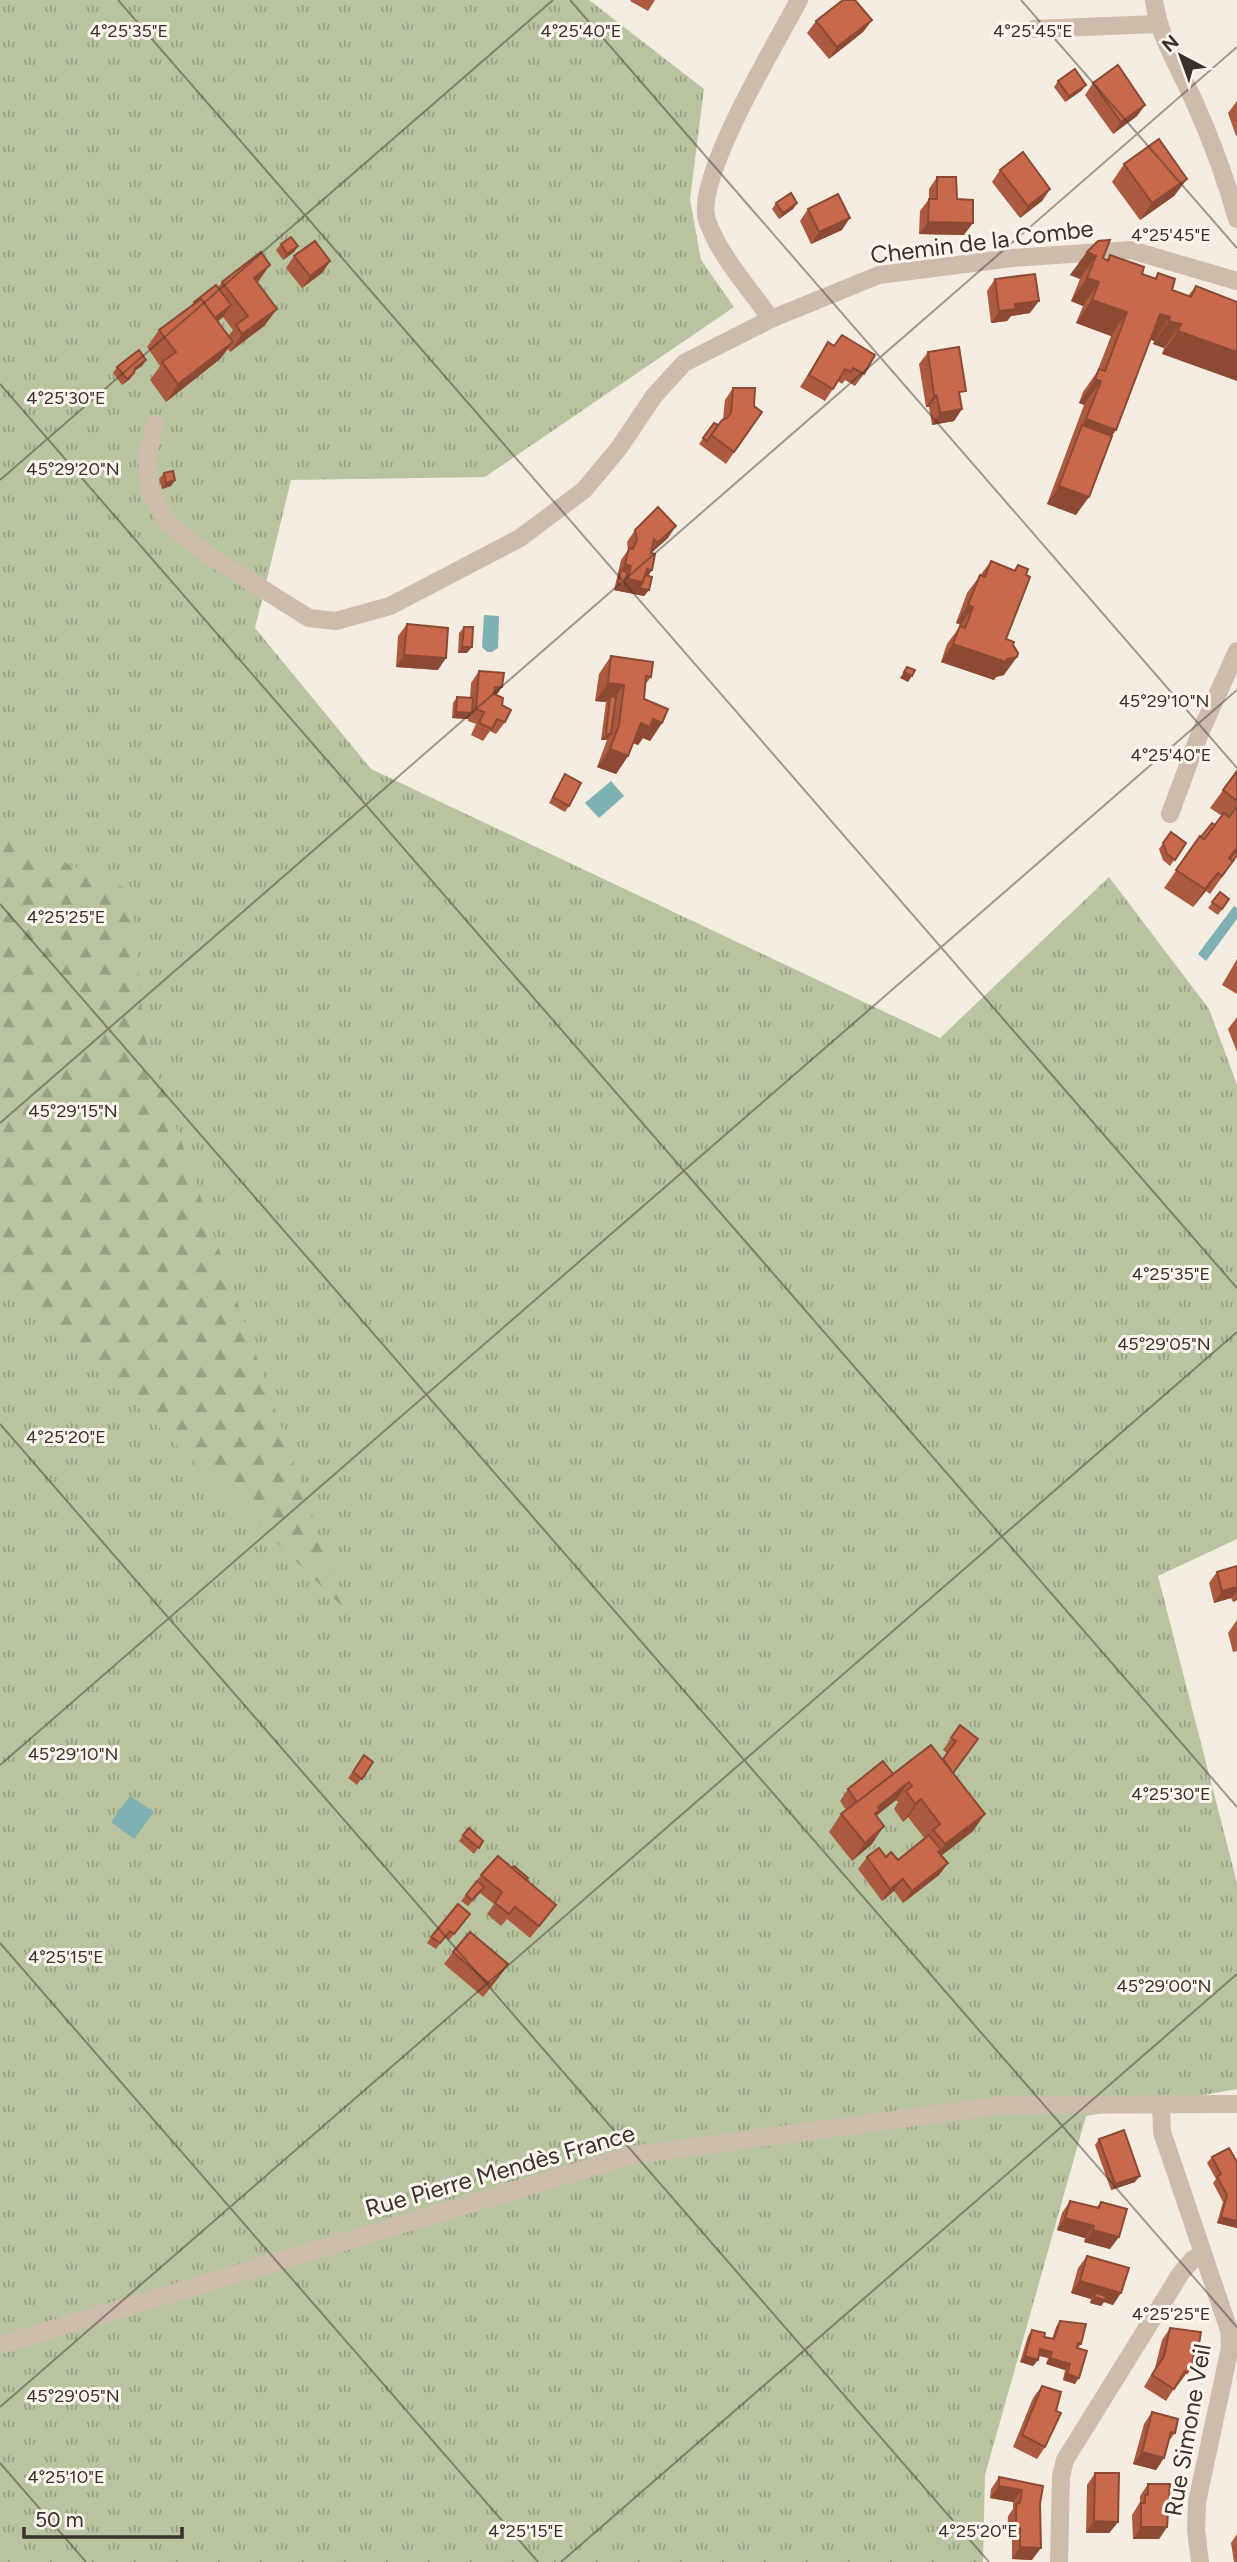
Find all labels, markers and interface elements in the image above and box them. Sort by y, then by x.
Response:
text: 4°25'35"E [90,20,168,42]
text: 4°25'40"E [541,20,621,42]
text: 4°25'45"E [993,20,1073,42]
north arrow [1146,21,1216,91]
text: N [1157,30,1183,57]
street label: Chemin de la Combe [869,213,1095,270]
text: 4°25'45"E [1131,224,1211,246]
text: 4°25'30"E [26,387,106,409]
text: 45°29'20"N [26,458,120,480]
text: 45°29'10"N [1119,690,1209,712]
text: 4°25'40"E [1131,744,1211,766]
text: 4°25'25"E [27,906,105,928]
text: 45°29'15"N [28,1100,118,1122]
text: 4°25'35"E [1132,1263,1210,1285]
text: 45°29'05"N [1117,1333,1211,1355]
text: 4°25'20"E [26,1426,106,1448]
text: 45°29'10"N [28,1743,118,1765]
text: 4°25'30"E [1131,1783,1211,1805]
text: 4°25'15"E [28,1946,104,1968]
text: 45°29'00"N [1117,1975,1211,1997]
street label: Rue Pierre Mendès France [362,2118,638,2223]
text: 4°25'25"E [1132,2303,1210,2325]
street label: Rue Simone Veil [1158,2342,1217,2518]
text: 45°29'05"N [26,2385,120,2407]
text: 4°25'10"E [27,2466,105,2488]
scale bar [24,2496,182,2540]
text: 50 m [35,2507,84,2532]
text: 4°25'15"E [488,2520,564,2542]
text: 4°25'20"E [938,2520,1018,2542]

